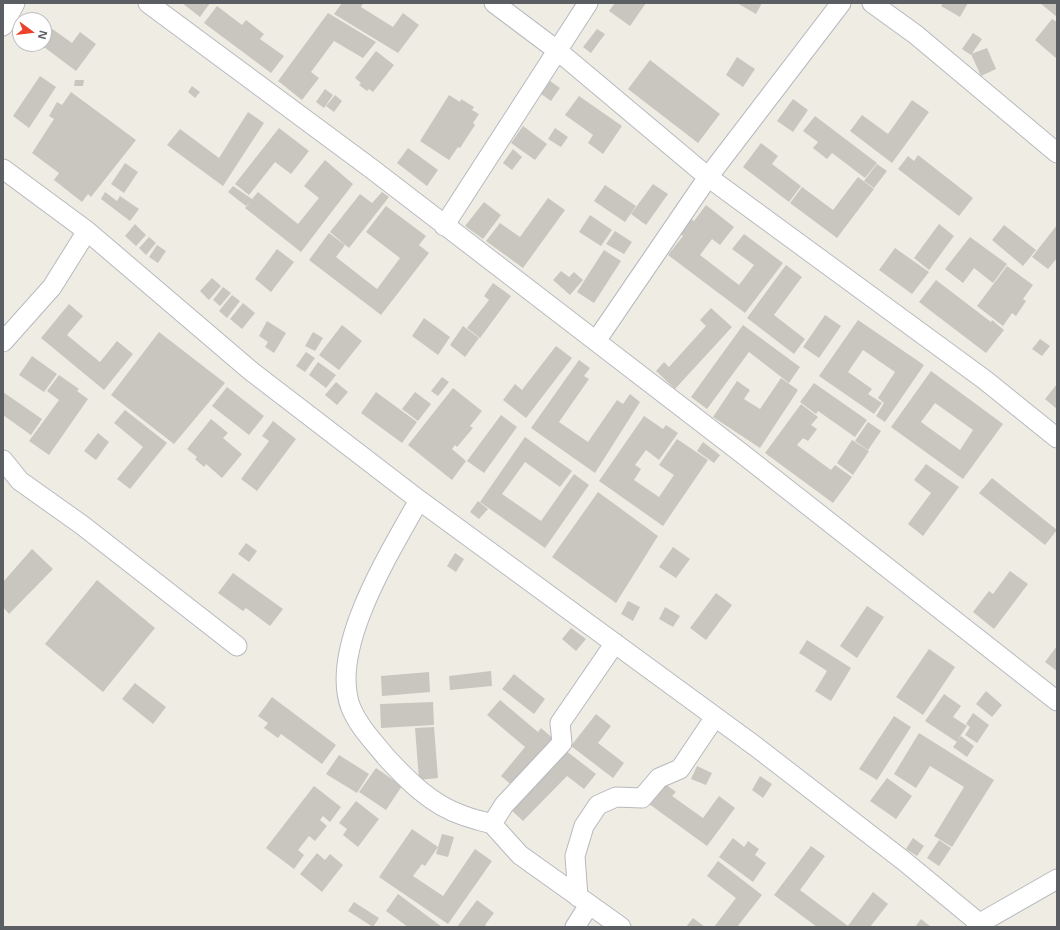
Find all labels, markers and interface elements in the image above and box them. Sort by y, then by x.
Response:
north arrow [12,12,52,52]
text: N [35,29,52,41]

